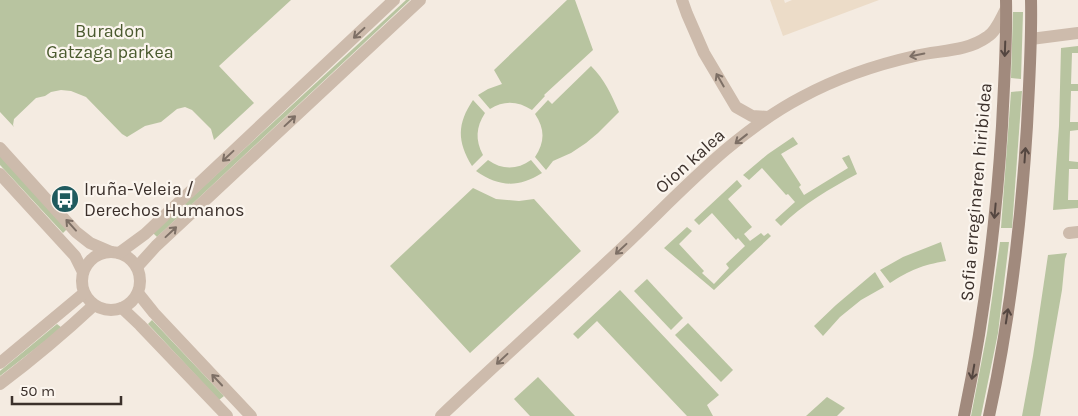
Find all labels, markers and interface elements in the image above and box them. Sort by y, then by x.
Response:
park label: Buradon Gatzaga parkea [46,20,174,63]
one-way arrow [352,27,365,39]
one-way arrow [1000,40,1010,56]
one-way arrow [910,51,926,60]
one-way arrow [714,73,724,88]
street label: Sofia erreginaren hiribidea [955,82,997,302]
one-way arrow [283,116,296,128]
street label: Oion kalea [651,124,729,198]
one-way arrow [735,133,748,144]
one-way arrow [1020,147,1030,163]
one-way arrow [221,150,234,162]
place label: Iruña-Veleia / Derechos Humanos [84,178,244,221]
bus stop icon: Iruña-Veleia / Derechos Humanos [50,184,80,214]
one-way arrow [991,203,1000,219]
one-way arrow [65,219,77,232]
one-way arrow [165,226,178,238]
one-way arrow [615,243,628,255]
one-way arrow [1002,309,1012,325]
one-way arrow [495,353,508,365]
one-way arrow [967,363,977,379]
scale bar [12,374,121,406]
one-way arrow [211,374,223,387]
text: 50 m [20,382,55,400]

